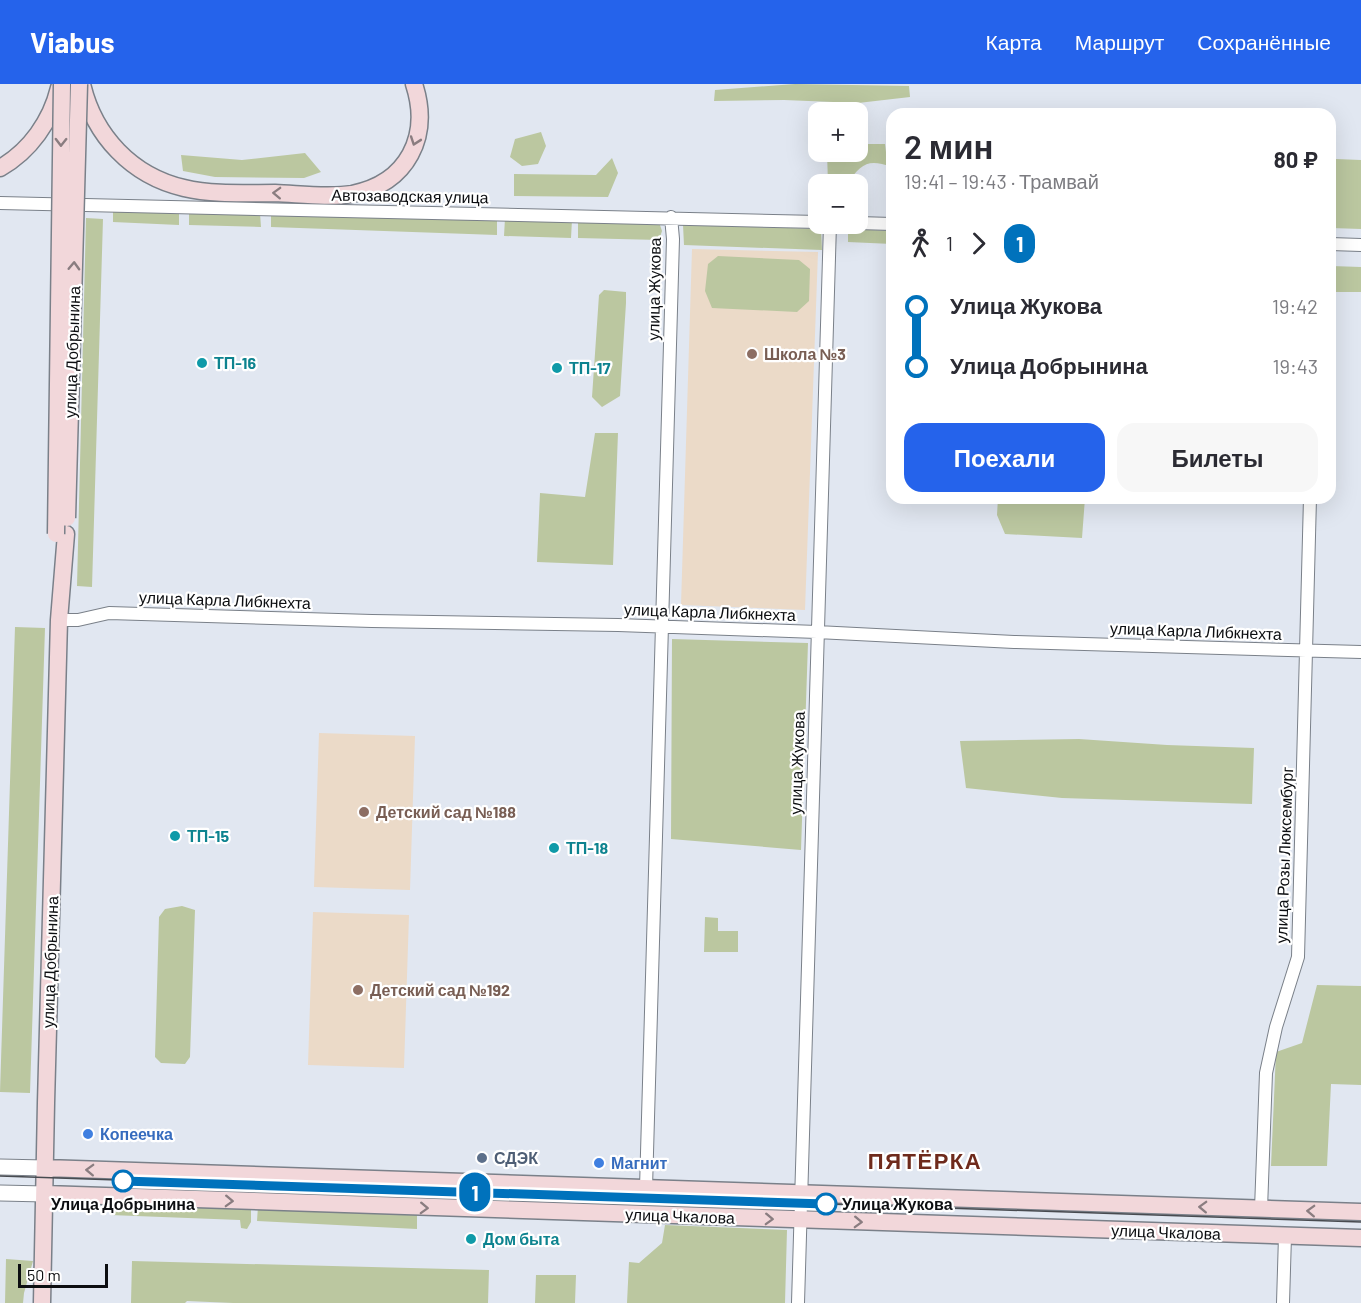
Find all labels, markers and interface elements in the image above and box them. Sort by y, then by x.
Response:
text: Viabus [30,25,115,59]
text: Карта [986,29,1042,54]
text: Маршрут [1075,29,1164,54]
text: Сохранённые [1197,29,1331,54]
map controls [808,102,868,234]
button: + [808,102,868,162]
text: 2 мин [904,126,993,166]
one-way arrow [410,135,423,146]
one-way arrow [55,138,67,147]
text: 80 ₽ [1274,146,1318,172]
text: 19:41 – 19:43 · Трамвай [904,169,1099,193]
button: − [808,174,868,234]
street label: Автозаводская улица [331,185,489,206]
one-way arrow [273,187,282,200]
icon: walk [904,227,937,260]
icon: forward [962,227,995,260]
text: 1 [946,231,953,255]
text: 1 [1016,231,1023,256]
street label: улица Жукова [643,237,664,341]
one-way arrow [68,261,81,270]
street label: улица Добрынина [60,286,83,418]
text: Улица Жукова [950,292,1102,318]
text: 19:42 [1272,294,1318,318]
place label: Школа №3 [764,344,846,363]
marker: Школа №3 [745,347,759,361]
text: Улица Добрынина [950,352,1148,378]
place label: ТП-16 [214,353,256,372]
text: 19:43 [1272,354,1318,378]
marker: ТП-16 [195,356,209,370]
place label: ТП-17 [569,358,610,377]
marker: ТП-17 [550,361,564,375]
button: Поехали [904,423,1105,492]
button: Билеты [1117,423,1318,492]
street label: улица Карла Либкнехта [139,587,311,612]
street label: улица Карла Либкнехта [624,599,796,624]
street label: улица Карла Либкнехта [1110,618,1282,643]
street label: улица Жукова [785,711,808,815]
street label: улица Розы Люксембург [1271,766,1296,944]
place label: Детский сад №188 [376,802,516,821]
marker: Детский сад №188 [357,805,371,819]
place label: ТП-15 [187,826,229,845]
marker: ТП-15 [168,829,182,843]
place label: ТП-18 [566,838,608,857]
marker: ТП-18 [547,841,561,855]
street label: улица Добрынина [38,896,61,1028]
place label: Детский сад №192 [370,980,510,999]
marker: Детский сад №192 [351,983,365,997]
place label: Копеечка [100,1124,173,1143]
marker: Копеечка [81,1127,95,1141]
district label: ПЯТЁРКА [868,1147,982,1173]
place label: СДЭК [494,1148,538,1167]
marker: СДЭК [475,1151,489,1165]
place label: Магнит [611,1153,668,1172]
marker: Магнит [592,1156,606,1170]
one-way arrow [86,1163,95,1176]
marker: Улица Добрынина [112,1170,134,1192]
line badge: 1 [456,1172,494,1212]
text: 1 [471,1180,479,1205]
marker: Улица Жукова [815,1193,837,1215]
place label: Улица Добрынина [51,1194,195,1213]
one-way arrow [225,1194,234,1207]
place label: Улица Жукова [842,1194,953,1213]
one-way arrow [420,1201,429,1214]
one-way arrow [1199,1201,1208,1213]
street label: улица Чкалова [625,1204,735,1227]
one-way arrow [1307,1204,1316,1217]
one-way arrow [764,1212,773,1225]
one-way arrow [854,1215,863,1228]
street label: улица Чкалова [1111,1220,1221,1243]
place label: Дом быта [483,1229,560,1248]
marker: Дом быта [464,1232,478,1246]
scale bar [18,1261,108,1288]
text: 50 m [27,1265,61,1284]

